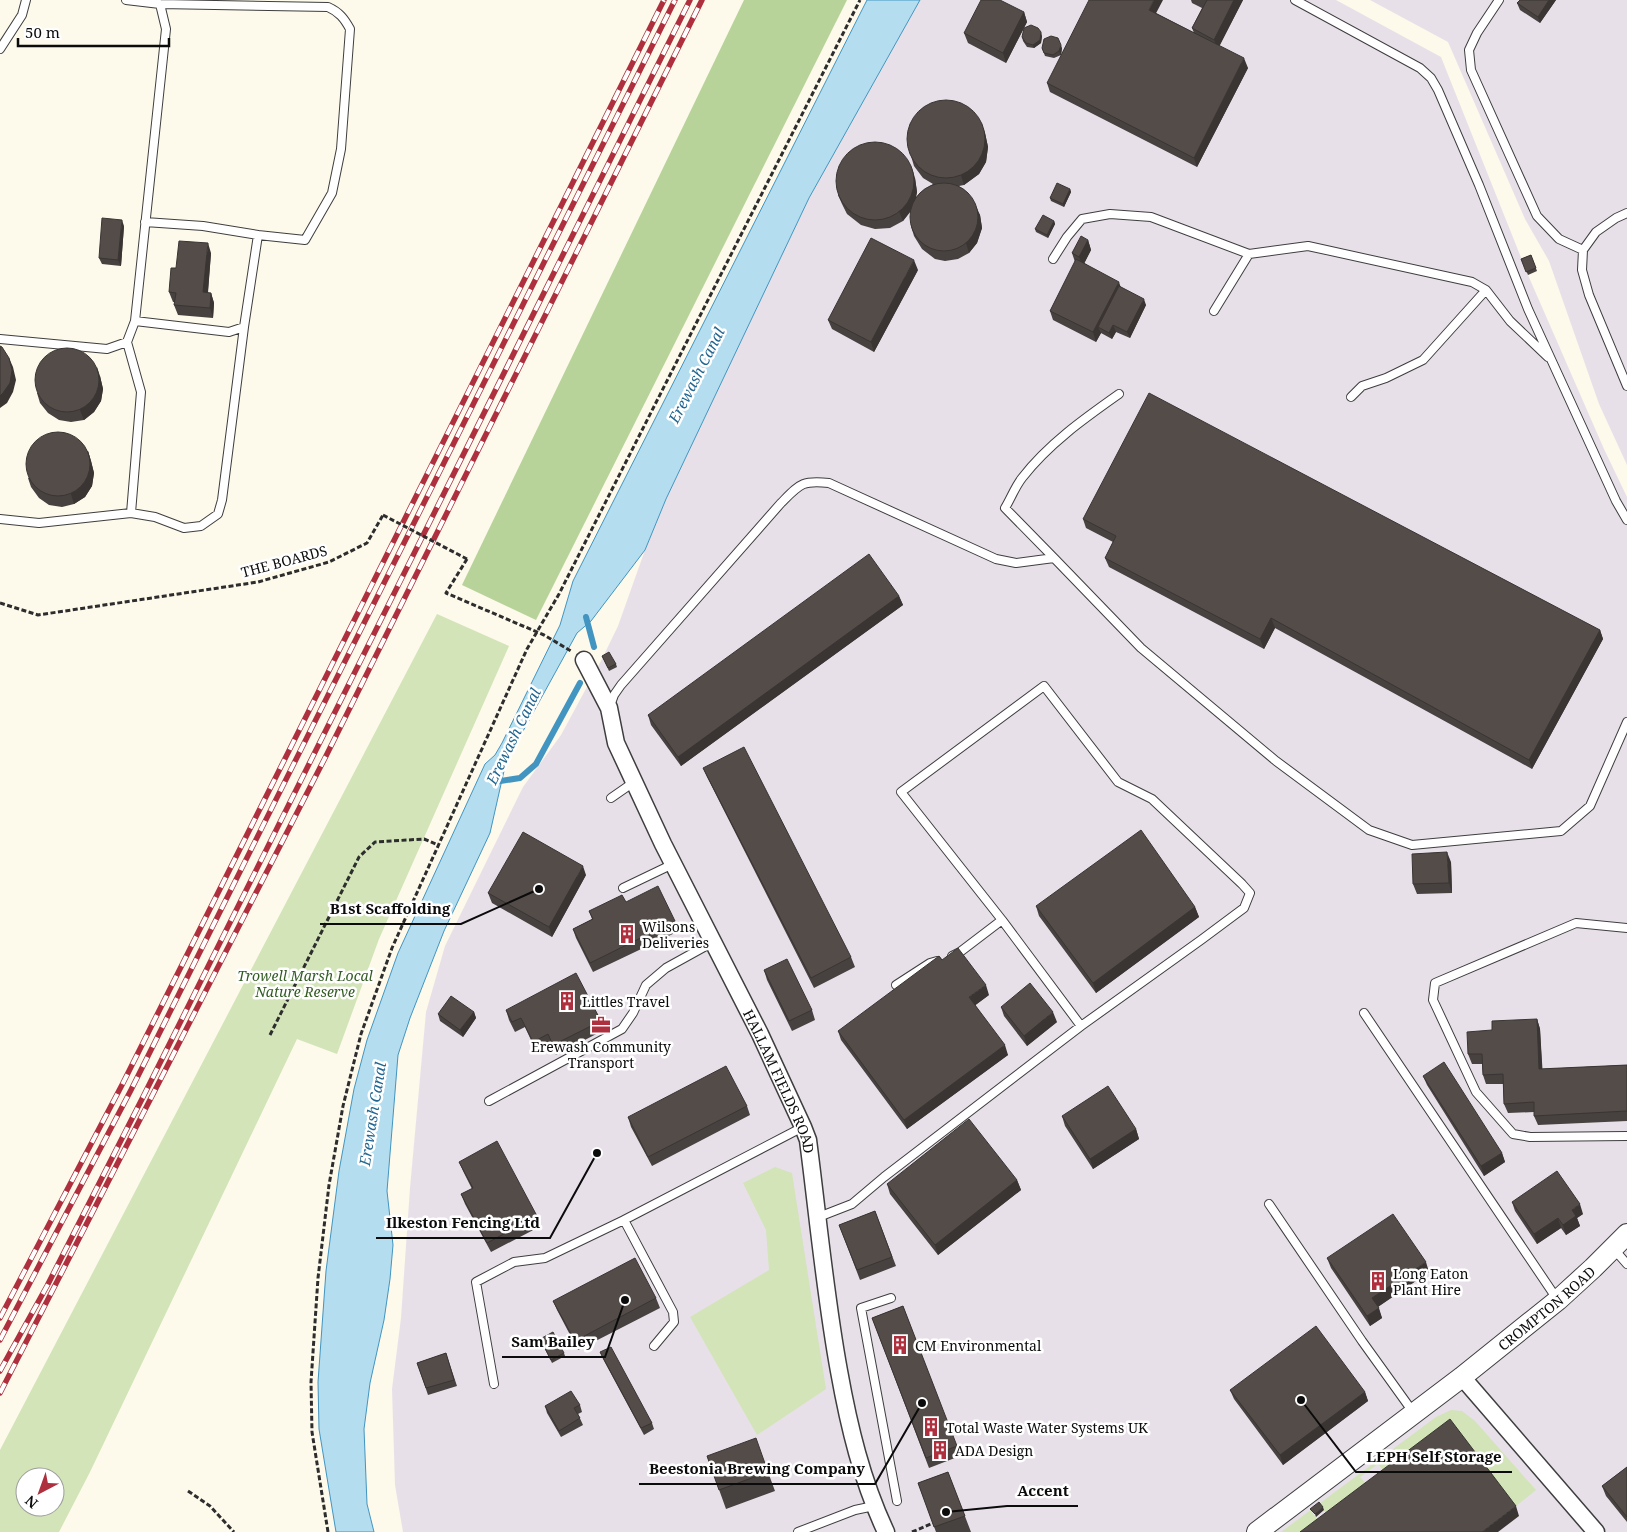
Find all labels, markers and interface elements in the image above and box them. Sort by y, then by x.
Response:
scale bar [18,15,169,47]
text: 50 m [25,22,60,42]
water label: Erewash Canal [663,323,729,427]
street label: THE BOARDS [239,540,329,582]
water label: Erewash Canal [481,684,545,788]
callout: B1st Scaffolding [320,894,461,924]
text: B1st Scaffolding [330,898,451,918]
place label: Wilsons Deliveries [642,917,709,952]
building icon: Wilsons Deliveries [616,923,638,945]
park label: Trowell Marsh Local Nature Reserve [237,966,374,1001]
building icon: Littles Travel [556,990,578,1012]
place label: Littles Travel [582,992,670,1011]
street label: HALLAM FIELDS ROAD [739,1006,819,1154]
office icon: Erewash Community Transport [590,1014,612,1036]
place label: Erewash Community Transport [531,1037,671,1072]
water label: Erewash Canal [354,1060,390,1168]
callout: Ilkeston Fencing Ltd [376,1208,550,1238]
text: Ilkeston Fencing Ltd [386,1212,540,1232]
street label: CROMPTON ROAD [1494,1261,1599,1354]
place label: Long Eaton Plant Hire [1393,1264,1469,1299]
building icon: Long Eaton Plant Hire [1367,1270,1389,1292]
callout: Sam Bailey [502,1327,605,1357]
text: Sam Bailey [511,1331,595,1351]
building icon: CM Environmental [889,1334,911,1356]
place label: CM Environmental [915,1336,1042,1355]
building icon: Total Waste Water Systems UK [920,1416,942,1438]
place label: Total Waste Water Systems UK [946,1418,1148,1437]
building icon: ADA Design [929,1439,951,1461]
place label: ADA Design [955,1441,1033,1460]
callout: LEPH Self Storage [1356,1442,1512,1472]
text: LEPH Self Storage [1366,1446,1502,1466]
callout: Beestonia Brewing Company [639,1454,875,1484]
text: Beestonia Brewing Company [649,1458,865,1478]
north arrow [15,1467,65,1517]
callout: Accent [1007,1476,1078,1506]
text: Accent [1017,1480,1069,1500]
text: N [21,1491,42,1513]

